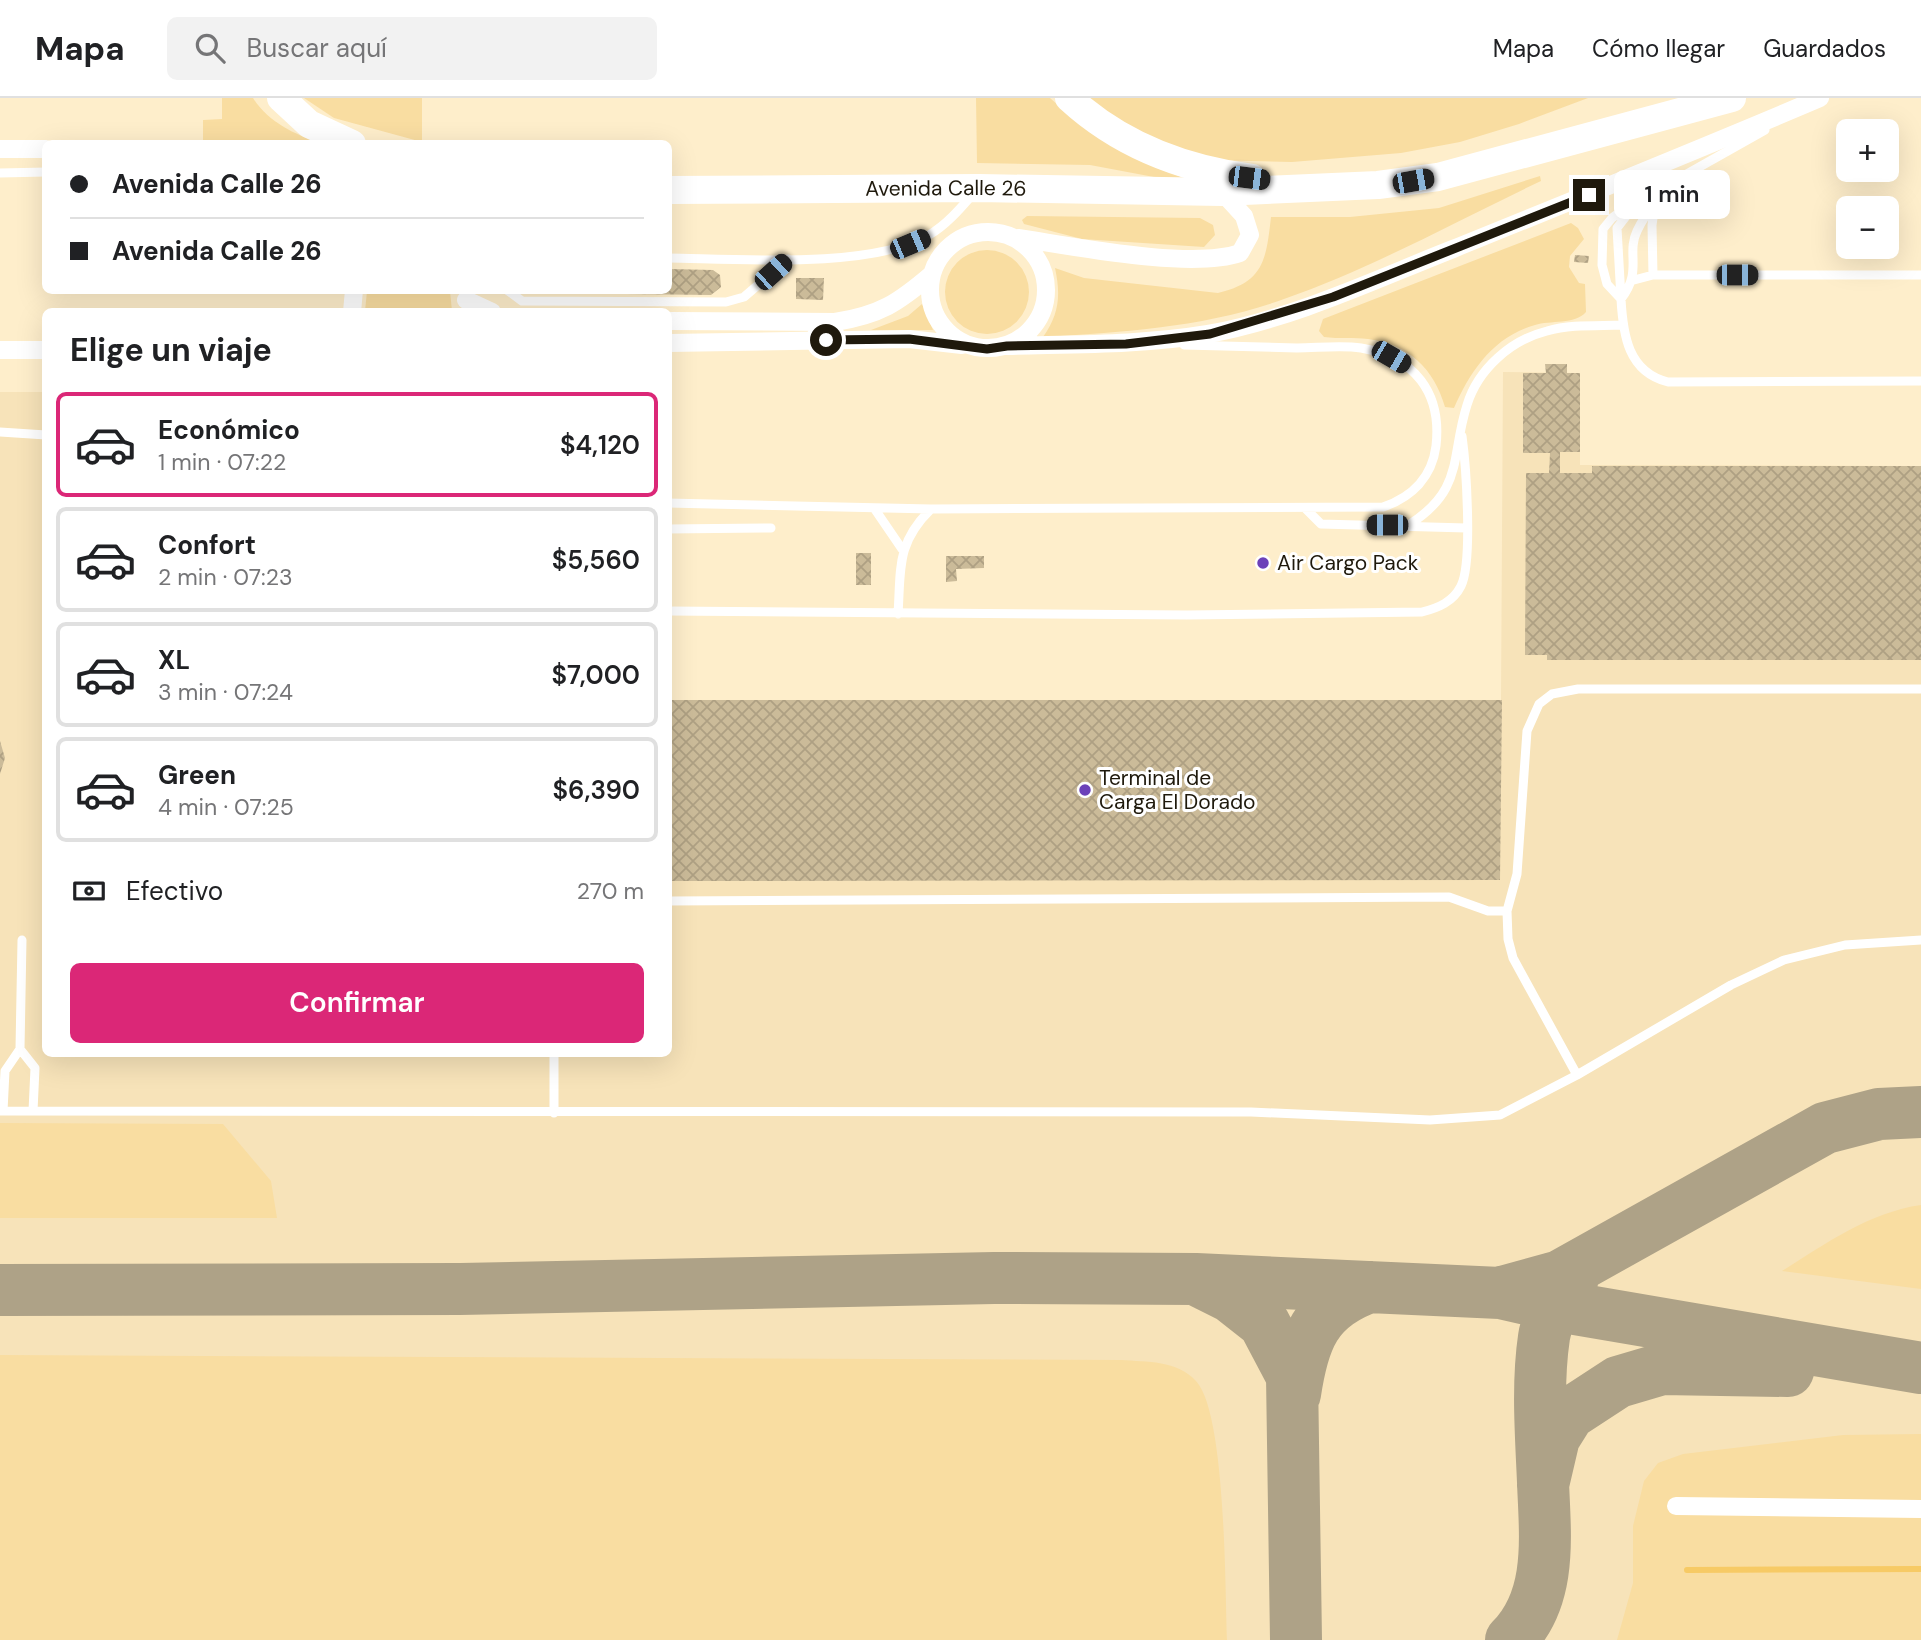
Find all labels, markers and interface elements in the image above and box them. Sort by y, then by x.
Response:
search box [167,17,657,80]
text: Mapa [35,27,125,70]
icon: search [191,29,229,67]
text: Buscar aquí [247,31,387,65]
text: Mapa [1493,33,1554,64]
text: Cómo llegar [1592,33,1725,64]
text: Guardados [1763,33,1886,64]
map controls [1836,119,1899,259]
button: + [1836,119,1899,182]
car [1227,165,1272,191]
text: Avenida Calle 26 [112,167,322,201]
car [1391,167,1436,195]
callout: 1 min [1614,170,1729,220]
street label: Avenida Calle 26 [865,174,1027,203]
route end [1573,179,1605,211]
text: 1 min [1645,179,1699,209]
button: − [1836,196,1899,259]
car [887,226,934,262]
text: Avenida Calle 26 [112,234,322,268]
car [751,250,796,294]
car [1717,265,1759,286]
route start [810,324,842,356]
text: Elige un viaje [70,329,272,371]
car [1368,337,1415,377]
icon: car [74,413,137,476]
text: Económico [158,413,300,447]
text: $4,120 [560,428,640,462]
text: 1 min · 07:22 [158,447,286,477]
car [1367,515,1409,536]
icon: car [74,528,137,591]
text: Confort [158,528,256,562]
text: $5,560 [552,543,640,577]
place label: Air Cargo Pack [1277,549,1419,577]
marker: Air Cargo Pack [1255,555,1271,571]
text: 2 min · 07:23 [158,562,293,592]
icon: car [74,643,137,706]
text: XL [158,643,190,677]
text: $7,000 [551,658,640,692]
text: 3 min · 07:24 [158,677,293,707]
icon: car [74,758,137,821]
text: Green [158,758,236,792]
place label: Terminal de Carga El Dorado [1099,764,1256,816]
text: $6,390 [553,773,640,807]
marker: Terminal de Carga El Dorado [1077,782,1093,798]
text: 4 min · 07:25 [158,792,294,822]
icon: cash [70,872,108,910]
text: Efectivo [126,874,223,908]
text: 270 m [577,876,644,906]
button: Confirmar [70,963,644,1043]

